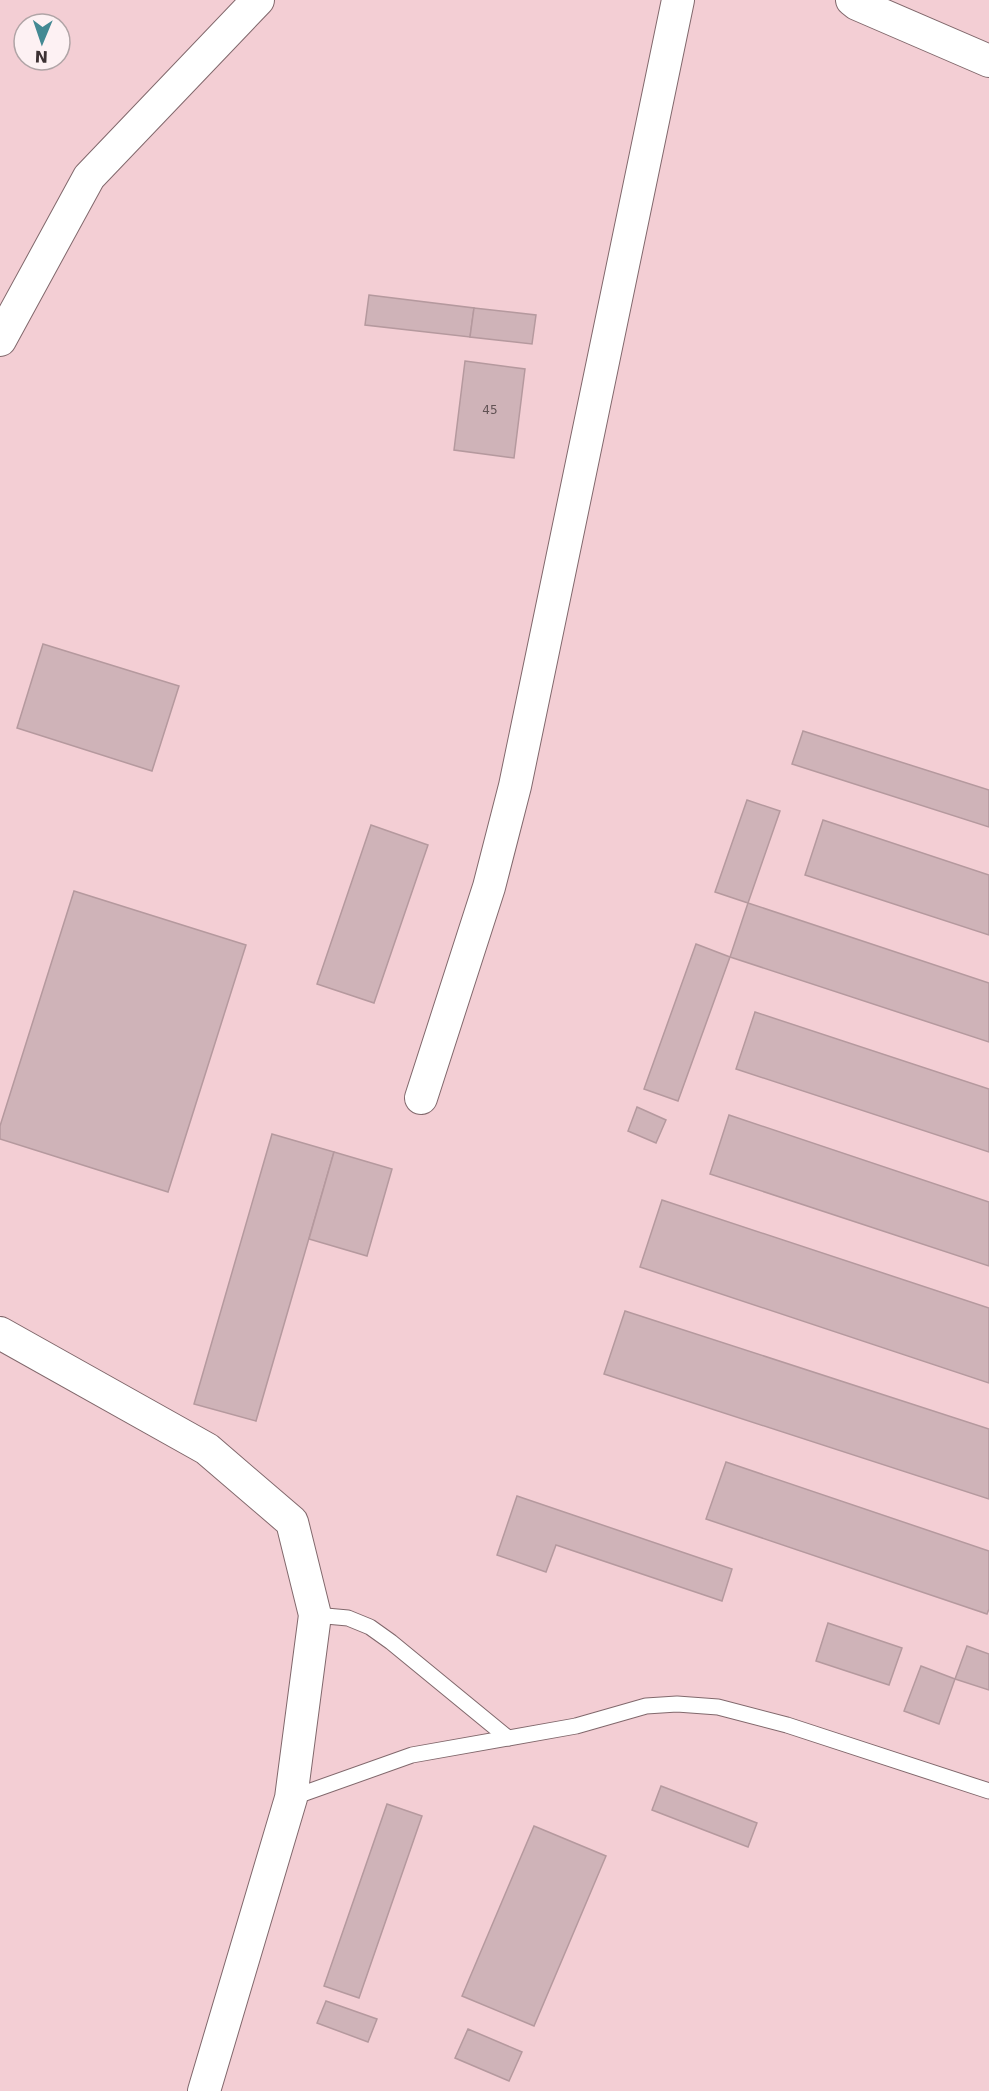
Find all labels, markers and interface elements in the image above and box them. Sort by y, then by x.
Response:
north arrow [12,12,72,72]
text: N [34,47,49,66]
house number: 45 [482,403,498,417]

